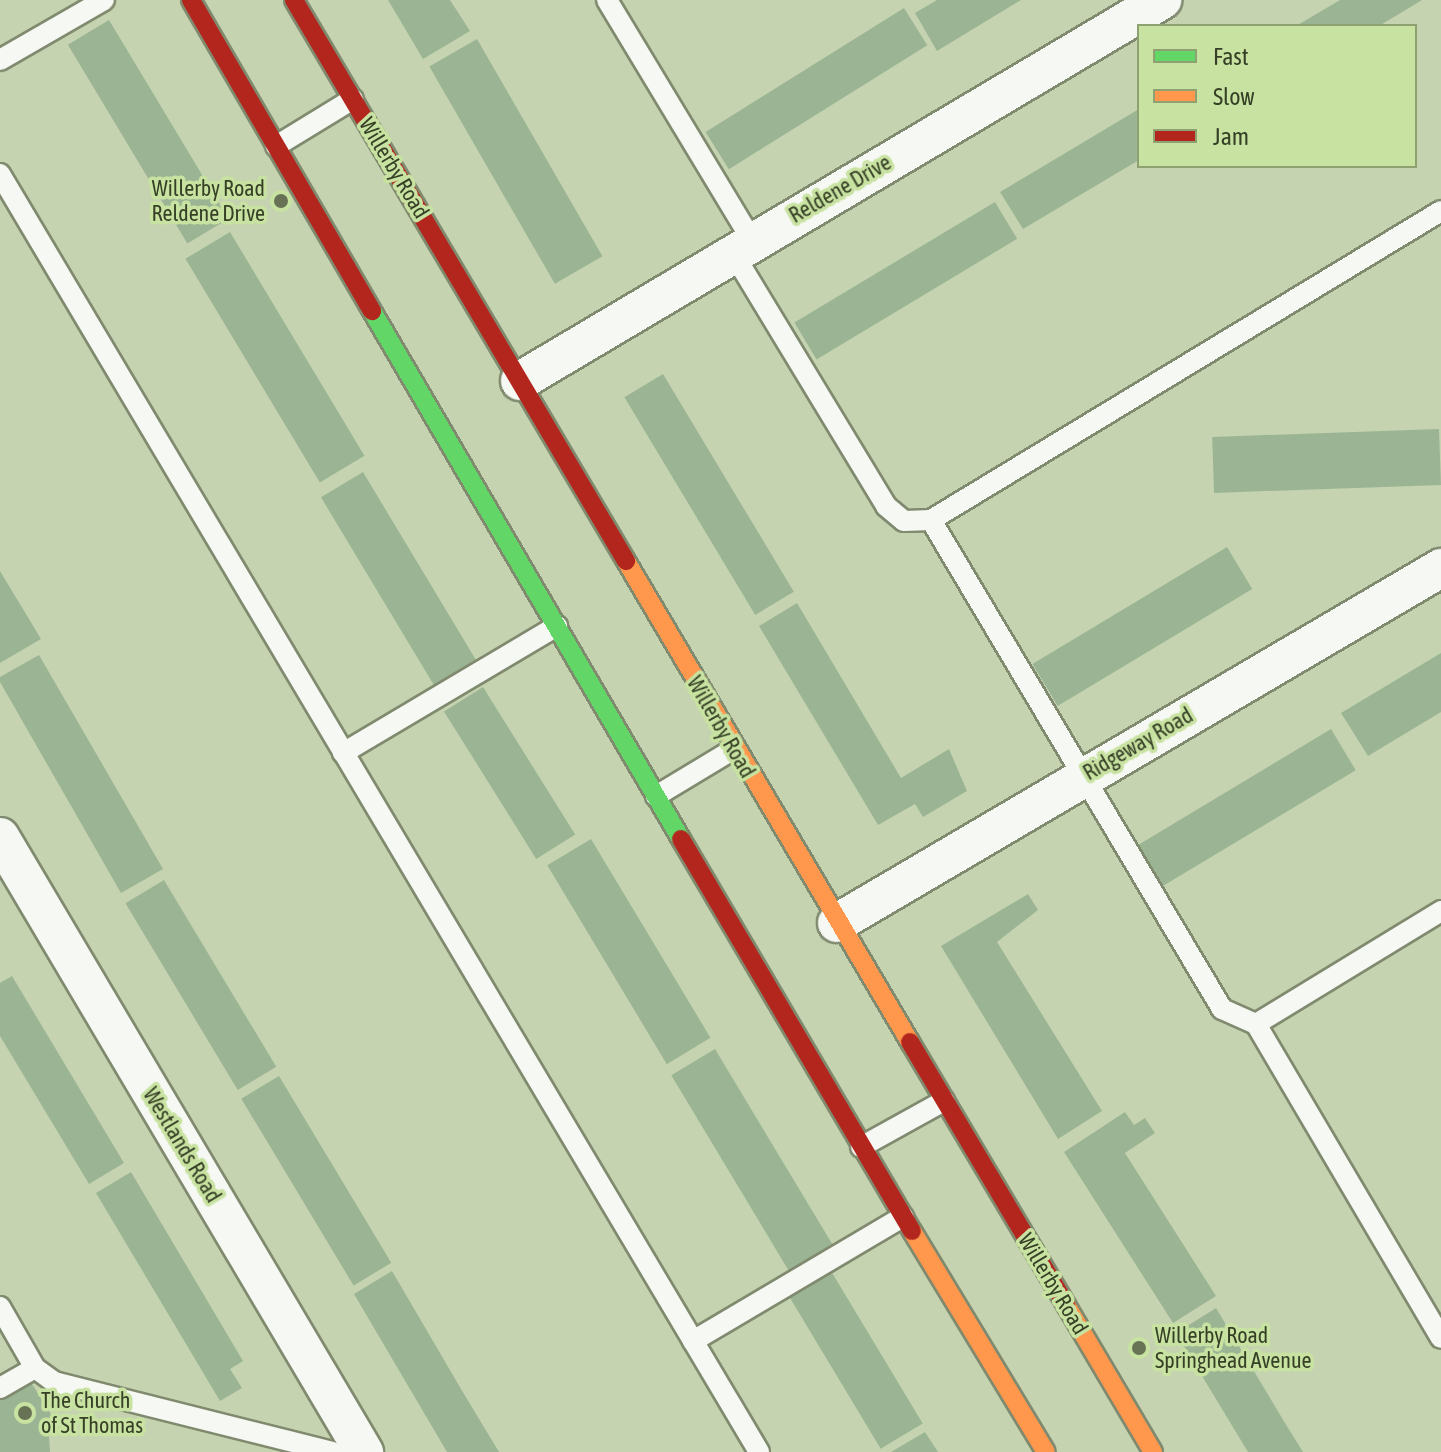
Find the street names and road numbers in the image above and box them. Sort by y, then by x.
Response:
street label: Willerby Road [354,113,434,223]
street label: Reldene Drive [784,149,896,229]
street label: Willerby Road [681,671,761,783]
street label: Ridgeway Road [1078,702,1198,786]
street label: Westlands Road [137,1083,227,1207]
street label: Willerby Road [1013,1229,1093,1339]

